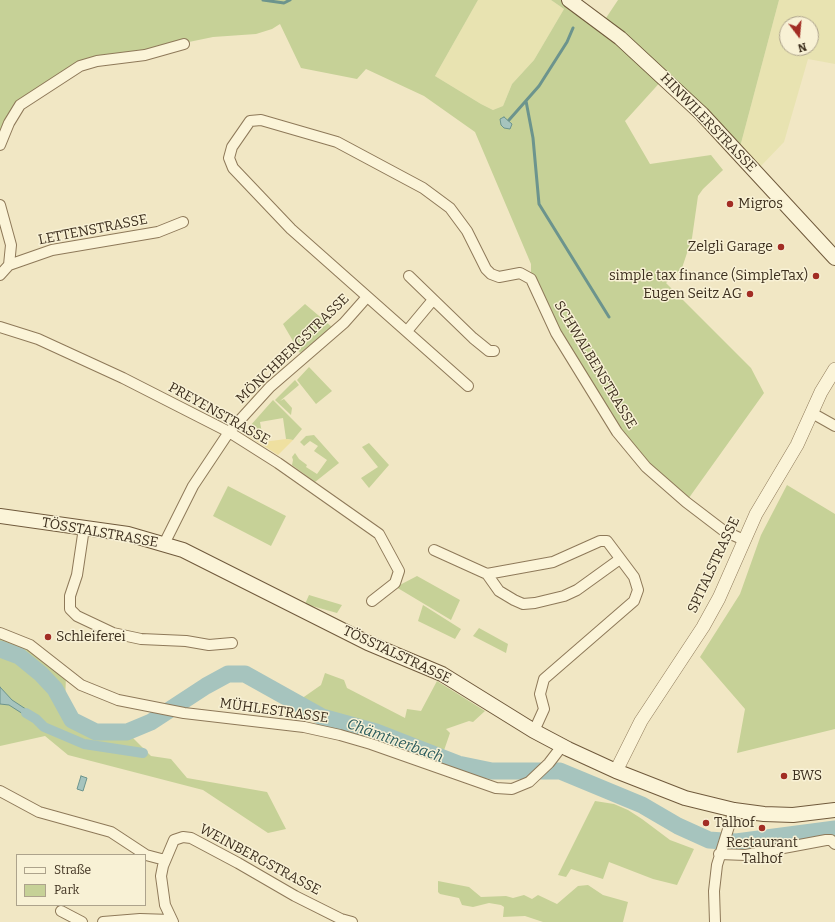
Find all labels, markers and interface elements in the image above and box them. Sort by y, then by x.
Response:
north arrow [779,16,819,56]
text: N [796,40,808,54]
street label: HINWILERSTRASSE [656,70,760,176]
place label: Migros [738,196,783,212]
marker: Migros [725,199,735,209]
street label: LETTENSTRASSE [37,211,149,249]
place label: Zelgli Garage [688,239,773,255]
marker: Zelgli Garage [776,242,786,252]
place label: simple tax finance (SimpleTax) [609,268,808,284]
marker: simple tax finance (SimpleTax) [811,271,821,281]
place label: Eugen Seitz AG [643,286,742,302]
marker: Eugen Seitz AG [745,289,755,299]
street label: MÖNCHBERGSTRASSE [233,291,353,407]
street label: SCHWALBENSTRASSE [550,298,640,432]
street label: PREYENSTRASSE [165,379,273,449]
street label: TÖSSTALSTRASSE [41,514,159,552]
street label: SPITALSTRASSE [684,514,744,616]
street label: TÖSSTALSTRASSE [340,622,454,688]
place label: Schleiferei [56,629,126,645]
marker: Schleiferei [43,632,53,642]
street label: MÜHLESTRASSE [218,695,330,727]
water label: Chämtnerbach [344,715,446,767]
place label: BWS [792,768,822,784]
marker: BWS [779,771,789,781]
place label: Talhof [714,815,755,831]
marker: Talhof [701,818,711,828]
street label: WEINBERGSTRASSE [196,821,324,899]
marker: Restaurant Talhof [757,823,767,833]
place label: Restaurant Talhof [726,835,798,868]
legend [16,854,146,906]
text: Straße [54,863,91,877]
text: Park [54,883,79,897]

